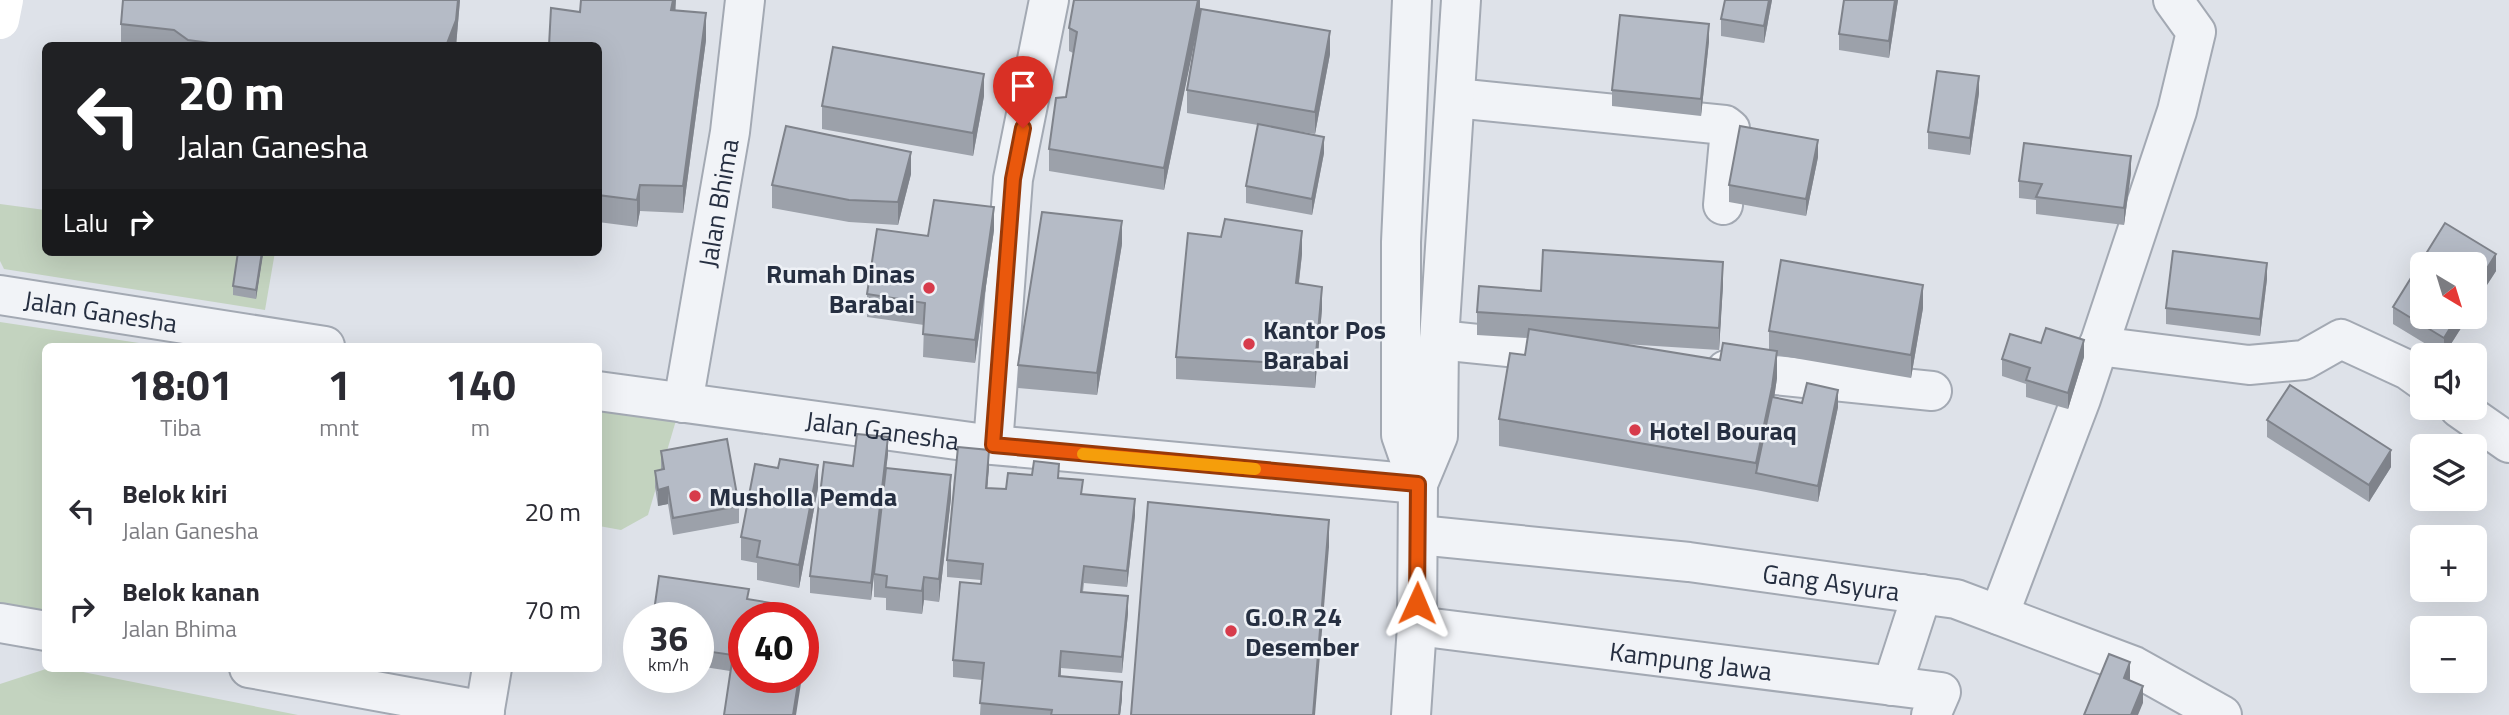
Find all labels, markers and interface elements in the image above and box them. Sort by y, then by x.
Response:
text: 20 m [178,54,285,129]
pin [993,56,1053,128]
icon: arrive [1004,67,1042,105]
icon: left [63,70,154,161]
text: Jalan Ganesha [178,122,368,170]
street label: Jalan Bhima [687,136,748,270]
text: Lalu [63,203,108,242]
icon: right [122,203,160,241]
north arrow [2410,252,2487,329]
map controls [2410,252,2487,693]
place label: Rumah Dinas Barabai [766,254,915,323]
street label: Jalan Ganesha [21,280,180,342]
marker: Rumah Dinas Barabai [921,280,937,296]
place label: Kantor Pos Barabai [1263,310,1386,379]
marker: Kantor Pos Barabai [1241,336,1257,352]
button: sound [2410,343,2487,420]
text: 18:01 [128,352,233,416]
text: 1 [327,352,351,416]
text: 140 [445,352,516,416]
street label: Jalan Ganesha [803,400,962,460]
text: Tiba [160,410,201,445]
text: mnt [319,410,359,445]
text: m [471,410,490,445]
place label: Hotel Bouraq [1649,411,1797,450]
marker: Hotel Bouraq [1627,422,1643,438]
button: layers [2410,434,2487,511]
text: Belok kiri [122,474,228,513]
place label: Musholla Pemda [709,477,897,516]
marker: Musholla Pemda [687,488,703,504]
icon: left [63,492,101,530]
text: 20 m [524,492,581,531]
text: Jalan Ganesha [122,513,259,548]
button: + [2410,525,2487,602]
street label: Gang Asyura [1760,553,1902,611]
position arrow [1380,566,1454,640]
text: Belok kanan [122,572,260,611]
icon: right [63,590,101,628]
text: 70 m [524,590,581,629]
place label: G.O.R 24 Desember [1245,597,1360,666]
speed limit sign: 40 [728,602,819,693]
text: Jalan Bhima [122,611,237,646]
text: 36 [649,611,688,665]
button: − [2410,616,2487,693]
marker: G.O.R 24 Desember [1223,623,1239,639]
street label: Kampung Jawa [1607,631,1774,690]
text: km/h [648,651,689,678]

